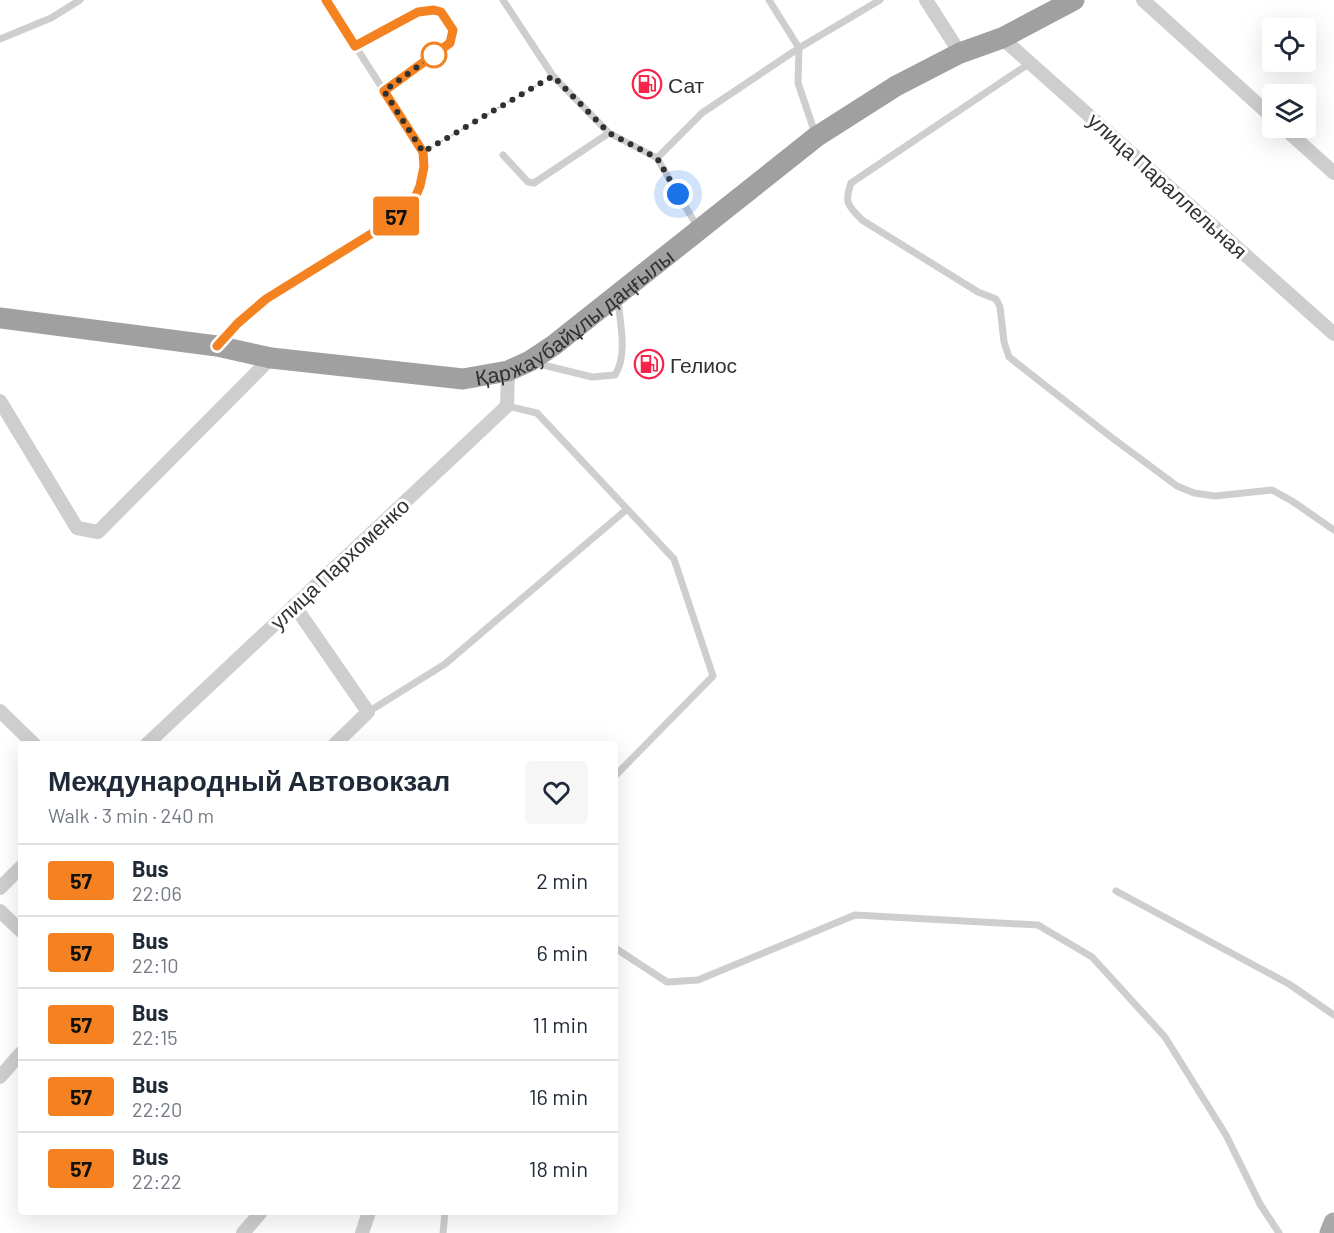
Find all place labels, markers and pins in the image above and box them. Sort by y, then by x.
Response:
unlabelled marker [421,42,447,68]
fuel station icon: Сат [631,68,663,100]
place label: Сат [668,72,705,97]
fuel station icon: Гелиос [633,348,665,380]
place label: Гелиос [670,352,737,377]

